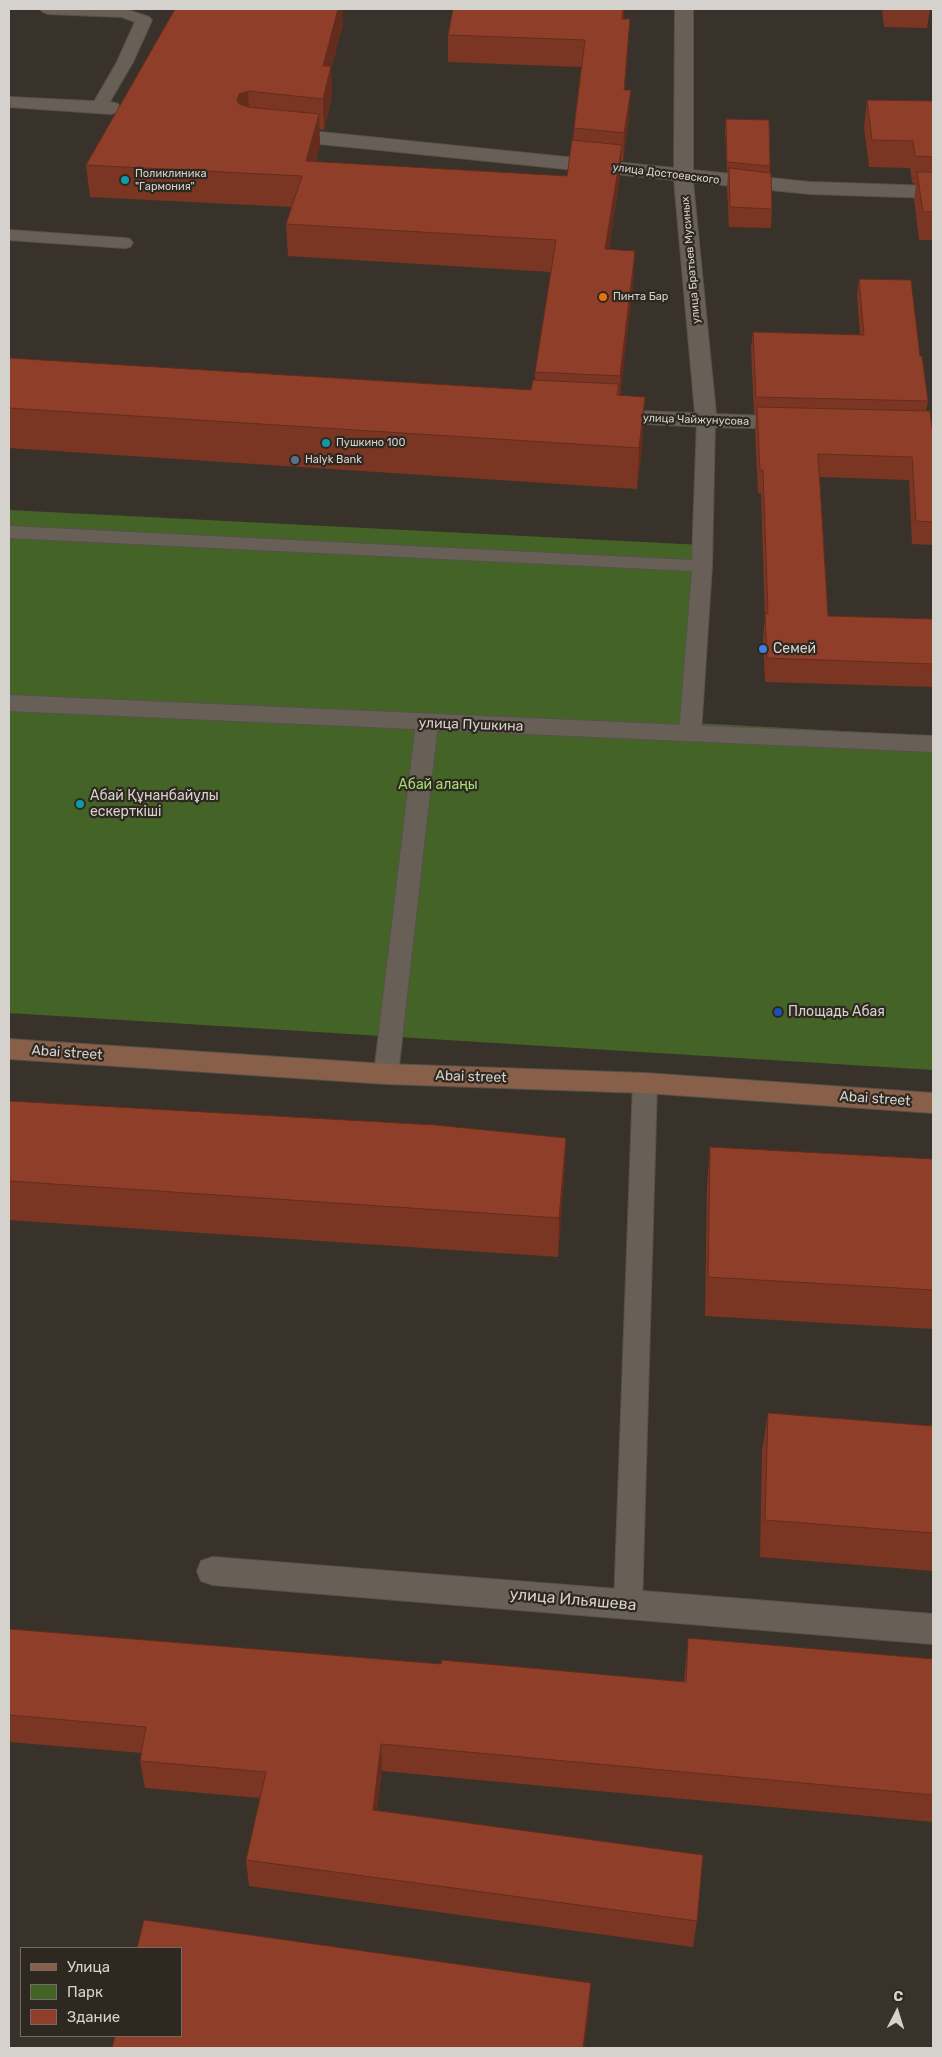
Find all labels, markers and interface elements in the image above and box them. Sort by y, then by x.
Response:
street label: улица Достоевского [612,161,720,187]
place label: Поликлиника "Гармония" [135,167,206,193]
marker: Поликлиника "Гармония" [119,174,131,186]
street label: улица Братьев Мусиных [679,196,703,324]
place label: Пинта Бар [613,290,668,304]
marker: Пинта Бар [597,291,609,303]
street label: улица Чайжунусова [643,412,749,428]
place label: Пушкино 100 [336,436,406,450]
marker: Пушкино 100 [320,437,332,449]
place label: Halyk Bank [305,453,362,467]
marker: Halyk Bank [289,454,301,466]
place label: Семей [773,641,816,657]
marker: Семей [757,643,769,655]
street label: улица Пушкина [418,715,524,735]
park label: Абай алаңы [398,777,478,793]
place label: Абай Құнанбайұлы ескерткіші [90,788,219,820]
marker: Абай Құнанбайұлы ескерткіші [74,798,86,810]
place label: Площадь Абая [788,1004,885,1020]
marker: Площадь Абая [772,1006,784,1018]
street label: Abai street [31,1042,103,1064]
street label: Abai street [435,1067,507,1087]
street label: Abai street [839,1088,911,1110]
street label: улица Ильяшева [509,1585,637,1615]
legend [20,1947,182,2037]
text: Улица [67,1958,110,1976]
text: Парк [67,1983,103,2001]
north arrow [872,1987,922,2037]
text: С [893,1988,904,2005]
text: Здание [67,2008,120,2026]

